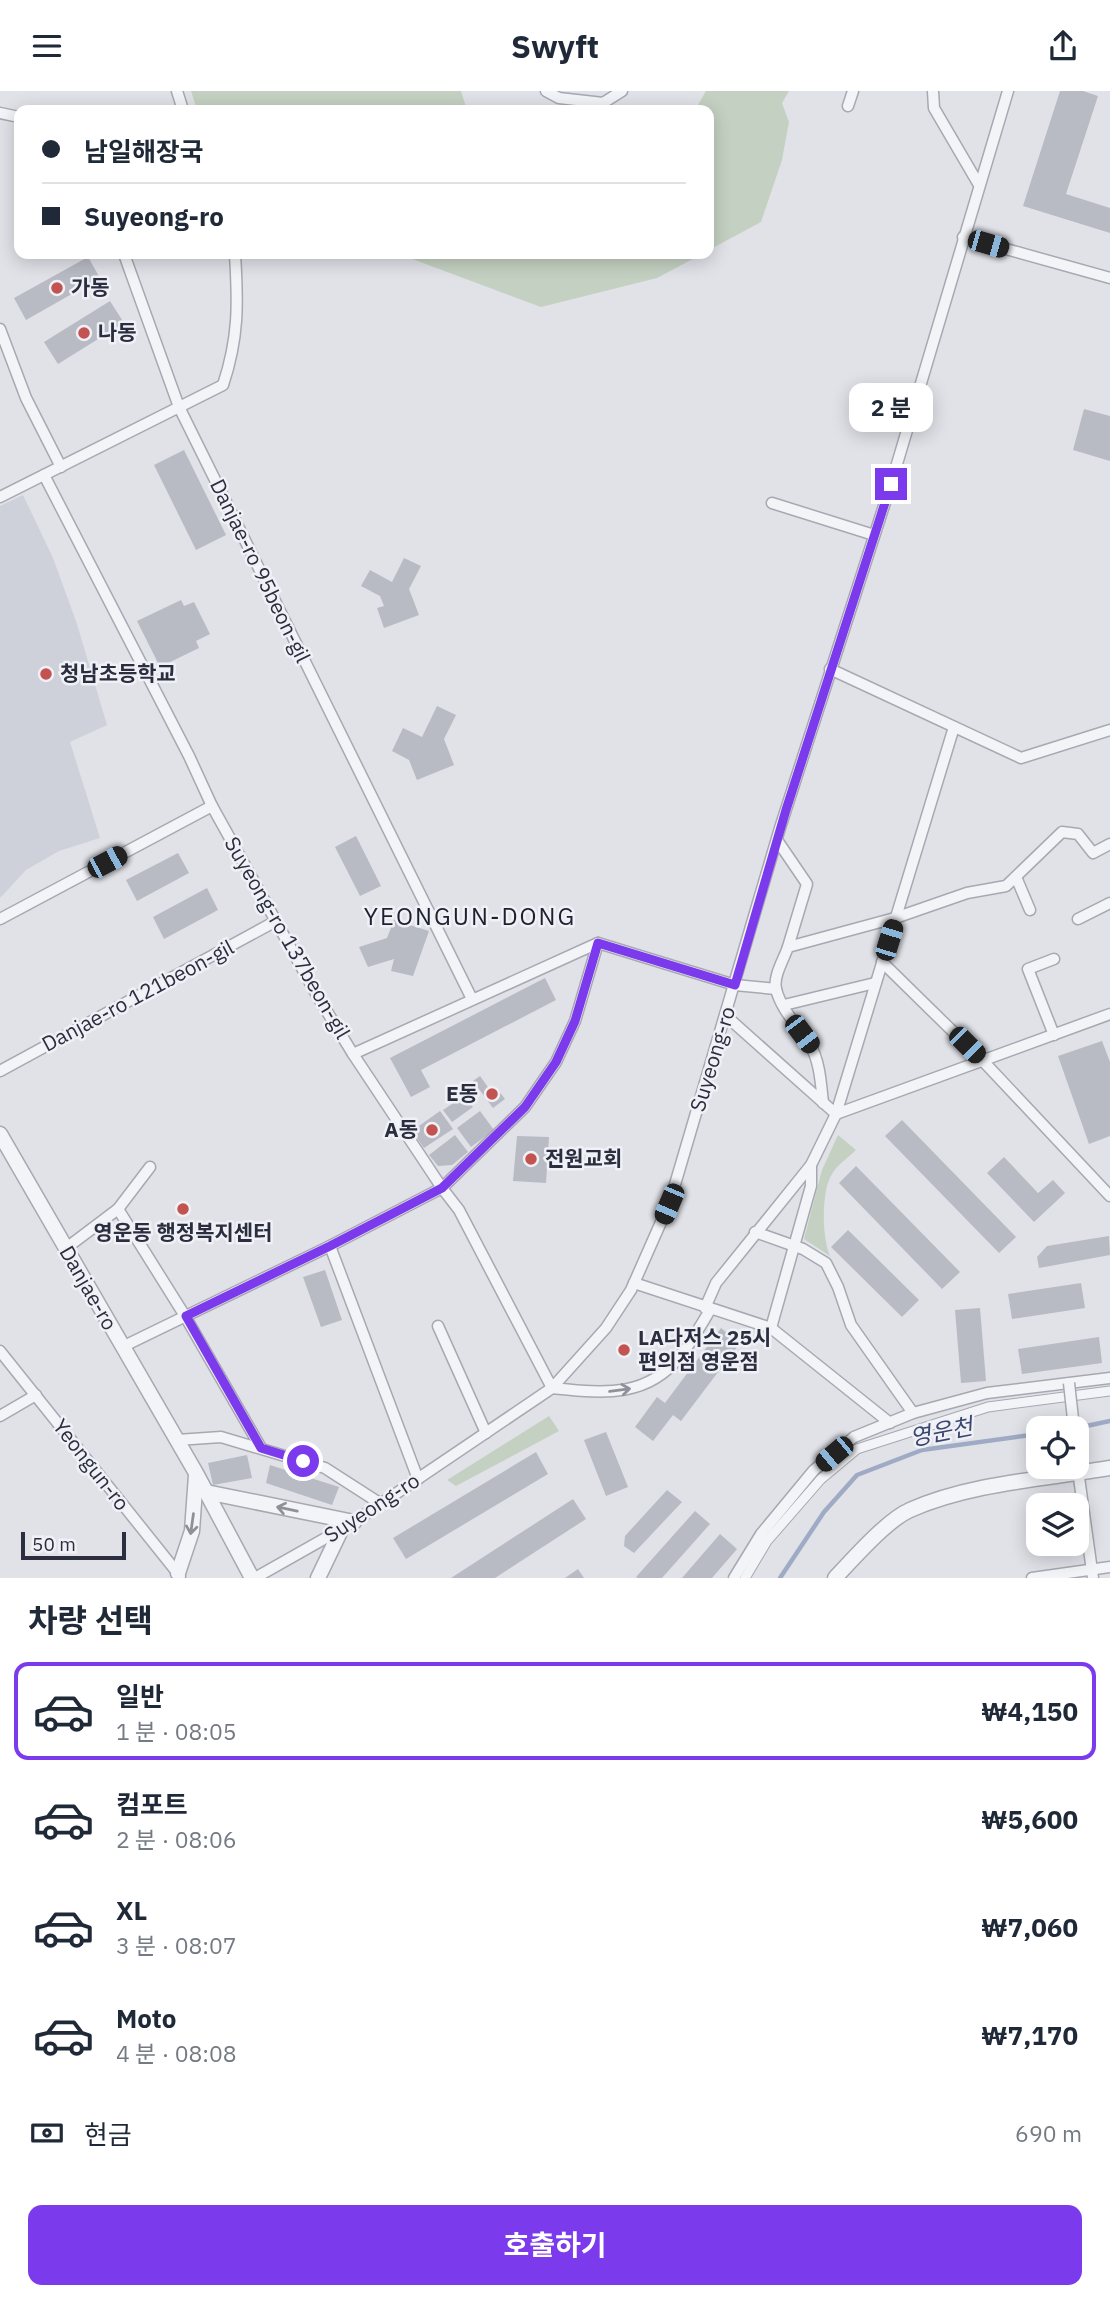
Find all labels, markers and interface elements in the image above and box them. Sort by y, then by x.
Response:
text: Swyft [511,25,599,67]
icon: menu [28,27,66,65]
icon: share [1044,27,1082,65]
text: 남일해장국 [84,134,204,168]
text: Suyeong-ro [84,199,224,233]
car [965,228,1012,260]
place label: 가동 [71,273,110,301]
marker: 가동 [49,280,65,296]
place label: 나동 [98,318,137,346]
marker: 나동 [76,325,92,341]
callout: 2 분 [849,383,933,431]
text: 2 분 [871,392,911,422]
route end [875,468,907,500]
street label: Danjae-ro 95beon-gil [204,474,318,667]
place label: 청남초등학교 [60,659,176,687]
marker: 청남초등학교 [38,666,54,682]
street label: Suyeong-ro 137beon-gil [218,831,357,1044]
car [84,843,131,881]
district label: YEONGUN-DONG [364,900,576,932]
car [873,917,906,963]
street label: Danjae-ro 121beon-gil [37,932,239,1058]
street label: Suyeong-ro [683,1003,741,1115]
car [781,1011,824,1057]
car [945,1023,990,1067]
place label: E동 [446,1079,478,1107]
marker: E동 [484,1086,500,1102]
place label: A동 [384,1115,418,1143]
marker: A동 [424,1122,440,1138]
place label: 전원교회 [545,1144,622,1172]
marker: 전원교회 [523,1151,539,1167]
car [652,1181,687,1227]
marker: 영운동 행정복지센터 [175,1201,191,1217]
place label: 영운동 행정복지센터 [94,1218,272,1246]
street label: Danjae-ro [53,1240,124,1335]
place label: LA다저스 25시 편의점 영운점 [638,1323,771,1375]
marker: LA다저스 25시 편의점 영운점 [616,1342,632,1358]
one-way arrow [608,1384,631,1397]
water label: 영운천 [907,1410,978,1452]
street label: Yeongun-ro [47,1413,136,1516]
map controls [1026,1416,1089,1556]
button: locate [1026,1416,1089,1479]
car [812,1432,857,1476]
route start [287,1445,319,1477]
street label: Suyeong-ro [318,1466,425,1548]
button: layers [1026,1493,1089,1556]
one-way arrow [276,1502,299,1516]
one-way arrow [185,1512,198,1535]
scale bar [21,1529,126,1561]
text: 50 m [32,1532,76,1556]
text: 차량 선택 [28,1599,153,1641]
text: 일반 [116,1679,164,1713]
icon: car [32,1680,95,1743]
text: ₩4,150 [981,1694,1078,1728]
text: 1 분 · 08:05 [116,1716,237,1746]
text: 컴포트 [116,1787,188,1821]
icon: car [32,1788,95,1851]
text: ₩5,600 [981,1802,1078,1836]
text: 2 분 · 08:06 [116,1824,237,1854]
text: XL [116,1893,147,1927]
icon: car [32,1896,95,1959]
text: ₩7,060 [981,1910,1078,1944]
text: 3 분 · 08:07 [116,1930,237,1960]
text: Moto [116,2001,176,2035]
icon: car [32,2004,95,2067]
text: ₩7,170 [981,2018,1078,2052]
text: 4 분 · 08:08 [116,2038,237,2068]
icon: cash [28,2114,66,2152]
text: 현금 [84,2117,132,2151]
text: 690 m [1015,2118,1082,2148]
button: 호출하기 [28,2205,1082,2285]

